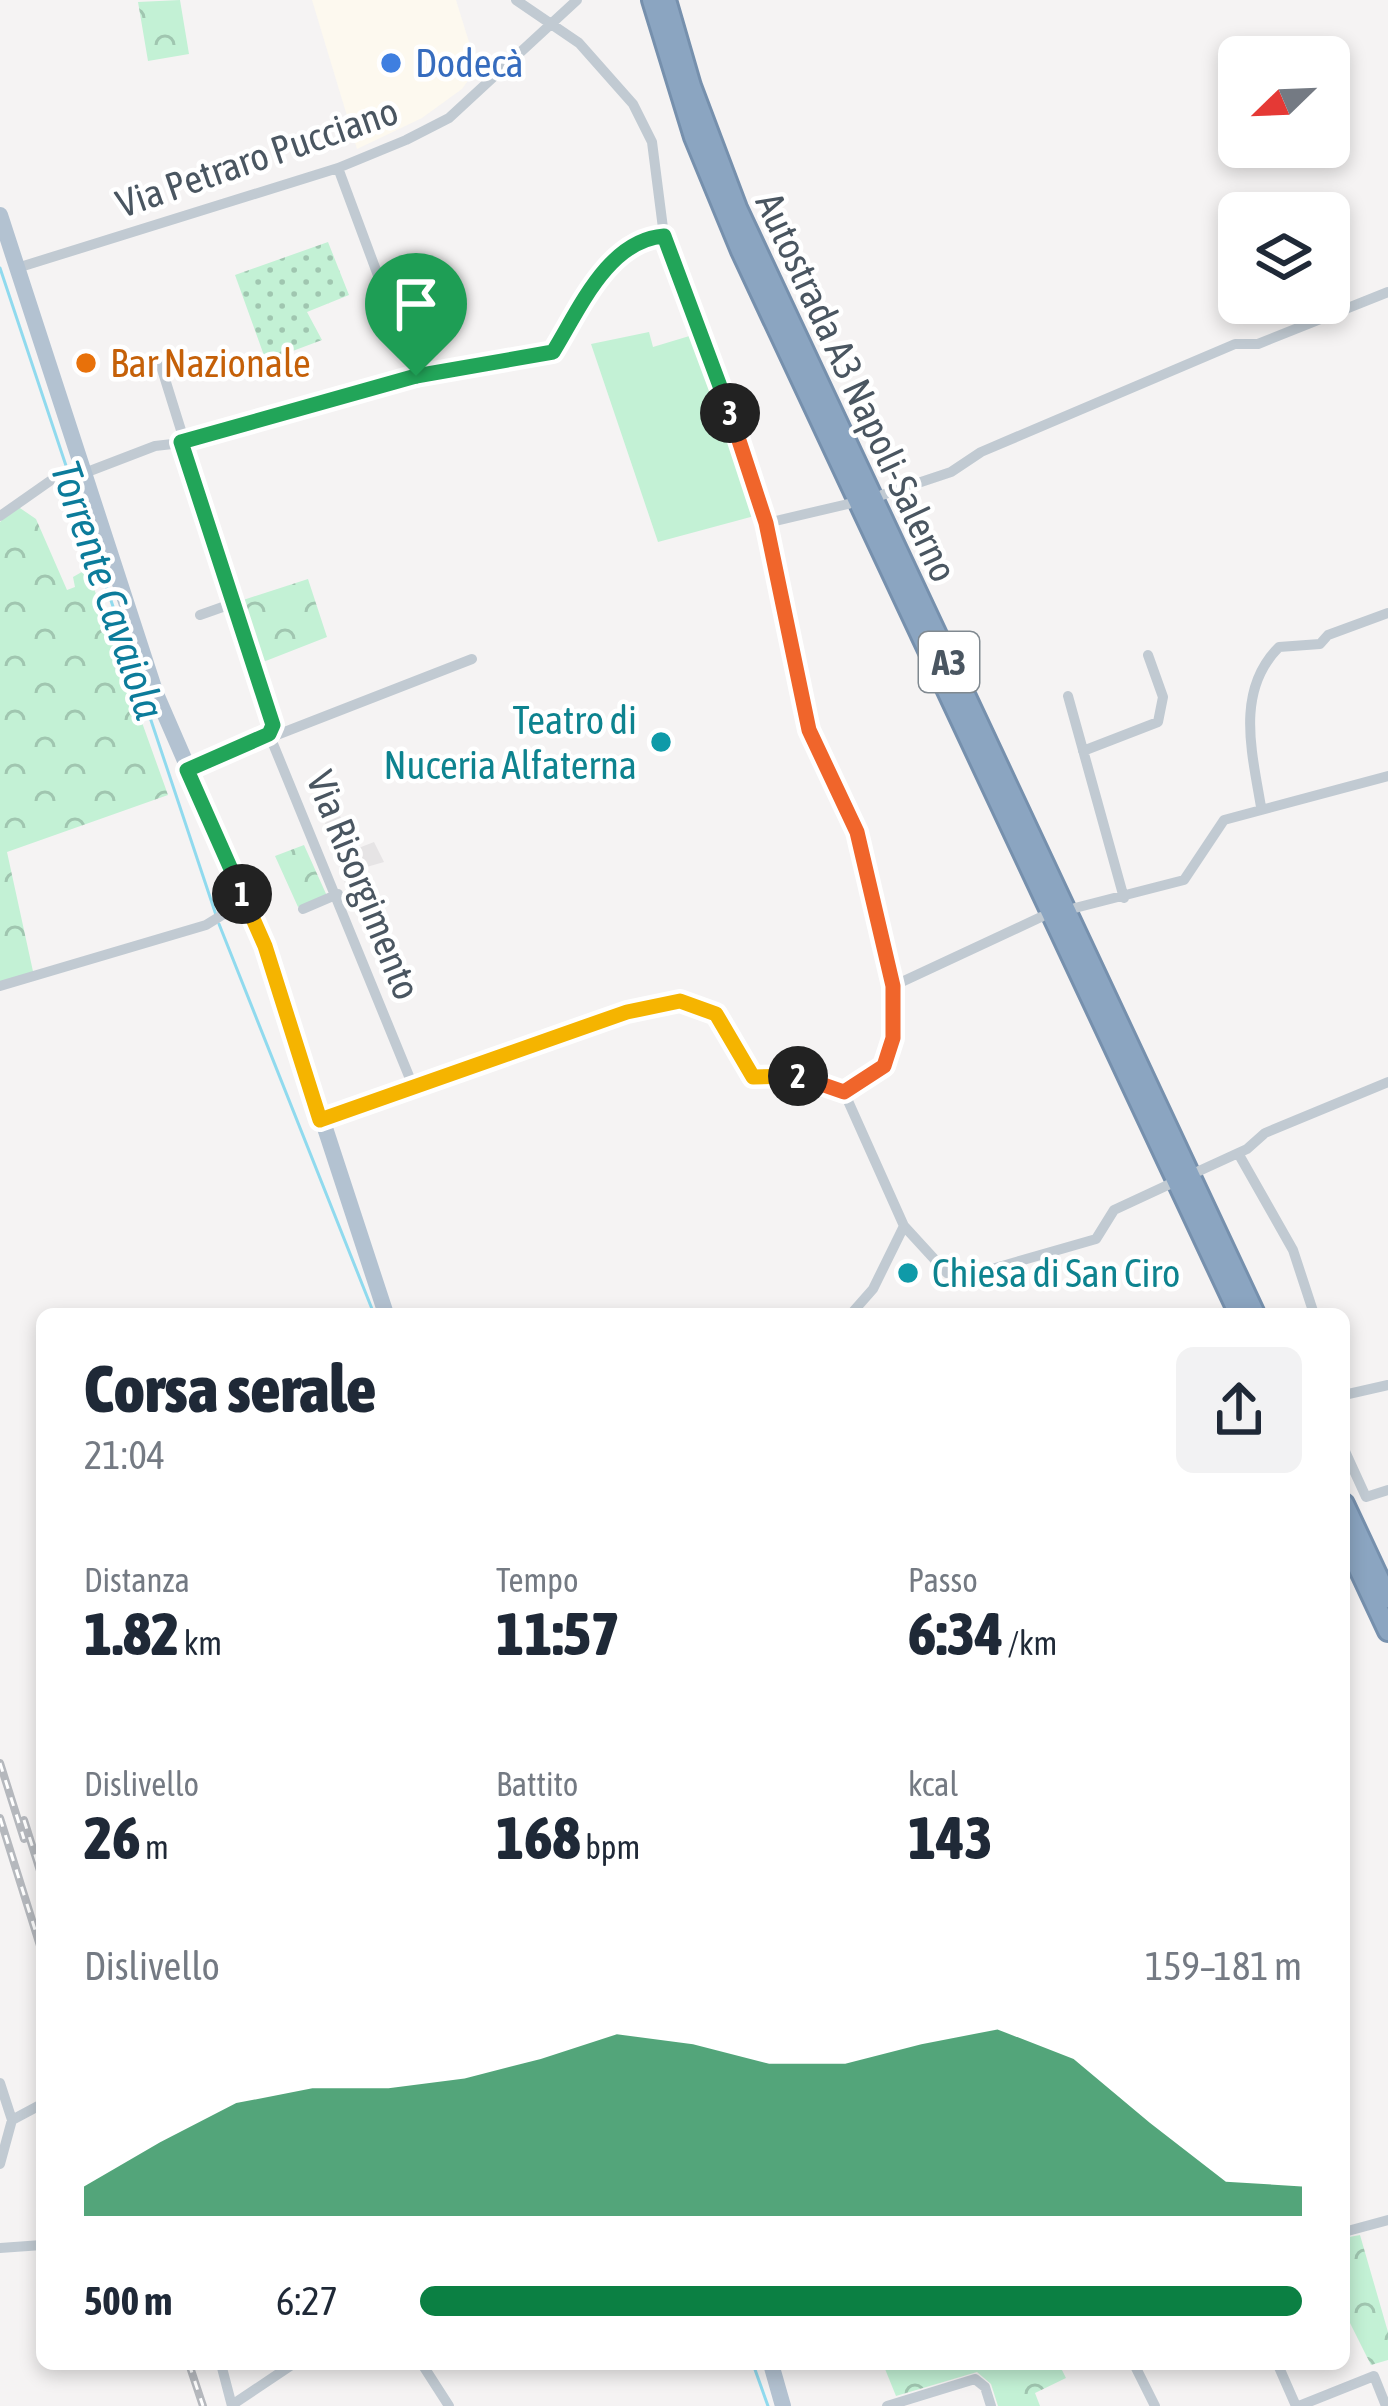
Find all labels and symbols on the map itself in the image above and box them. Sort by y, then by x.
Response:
north arrow [1218,36,1350,168]
place label: Dodecà [415,41,524,85]
marker: Dodecà [378,50,404,76]
street label: Via Petraro Pucciano [111,88,403,226]
street label: Autostrada A3 Napoli-Salerno [748,186,966,588]
pin [365,253,467,376]
place label: Bar Nazionale [110,341,311,385]
marker: Bar Nazionale [73,350,99,376]
pin: 3 [700,383,760,443]
water label: Torrente Cavaiola [41,455,175,725]
road number: A3 [919,632,979,692]
place label: Teatro di Nuceria Alfaterna [384,698,637,787]
marker: Teatro di Nuceria Alfaterna [648,729,674,755]
street label: Via Risorgimento [298,765,430,1005]
pin: 1 [212,864,272,924]
pin: 2 [768,1046,828,1106]
place label: Chiesa di San Ciro [932,1251,1180,1295]
marker: Chiesa di San Ciro [895,1260,921,1286]

